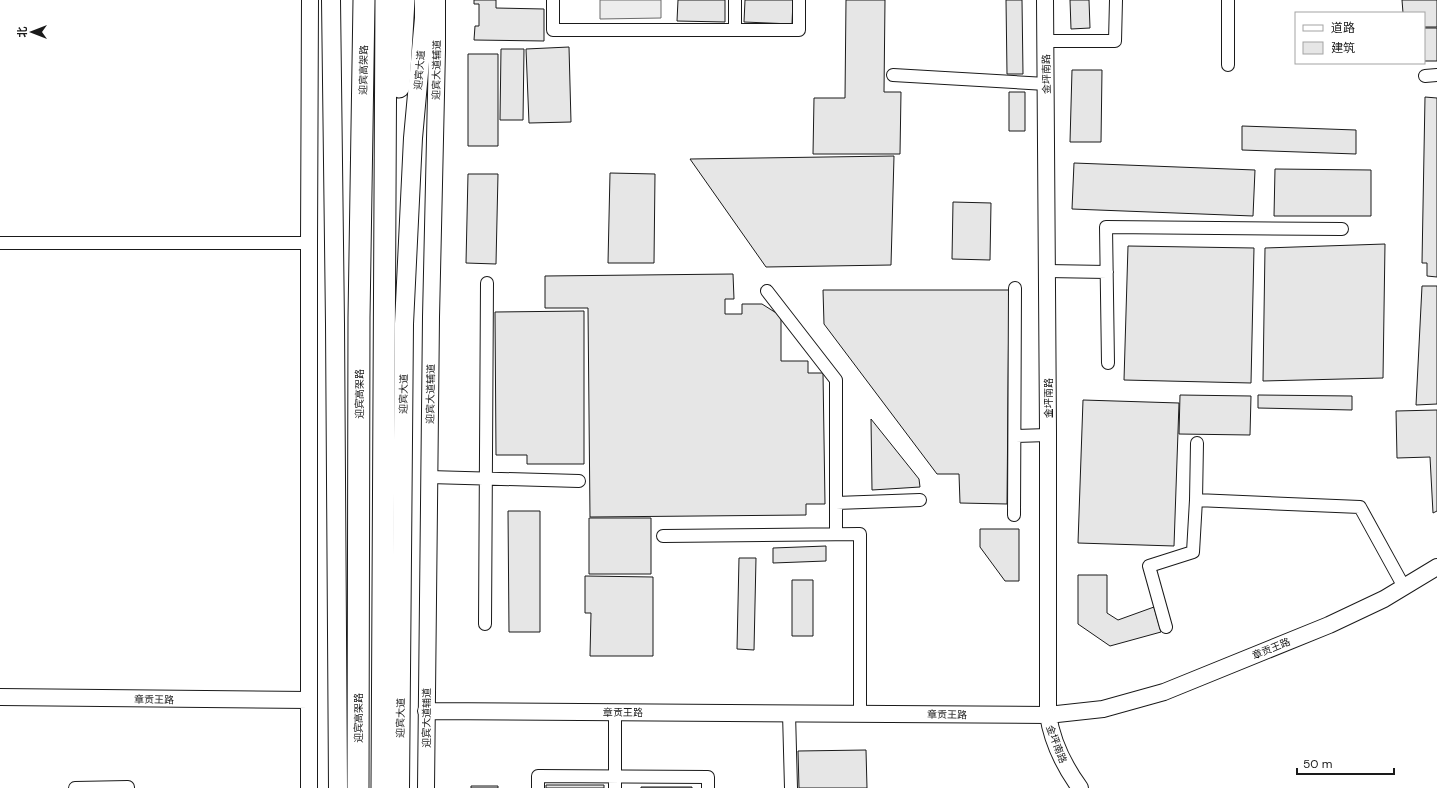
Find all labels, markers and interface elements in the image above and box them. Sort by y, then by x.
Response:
north arrow [12,12,52,52]
legend [1295,12,1425,64]
text: 道路 [1331,20,1355,36]
text: 北 [15,27,29,38]
street label: 迎宾大道辅道 [429,40,444,100]
text: 建筑 [1331,40,1355,56]
street label: 迎宾高架路 [357,45,370,95]
street label: 迎宾大道 [411,50,428,91]
street label: 金坪南路 [1040,54,1053,94]
street label: 迎宾大道辅道 [423,364,438,424]
street label: 迎宾高架路 [353,369,366,419]
street label: 迎宾大道 [397,374,410,414]
street label: 金坪南路 [1042,378,1055,418]
street label: 章贡王路 [1250,635,1292,662]
street label: 迎宾大道辅道 [420,688,433,748]
street label: 章贡王路 [134,693,174,706]
street label: 迎宾高架路 [352,693,365,743]
street label: 迎宾大道 [394,698,407,738]
street label: 章贡王路 [603,706,643,719]
street label: 章贡王路 [927,708,967,721]
street label: 金坪南路 [1043,723,1070,765]
scale bar [1297,750,1394,776]
text: 50 m [1303,756,1332,772]

